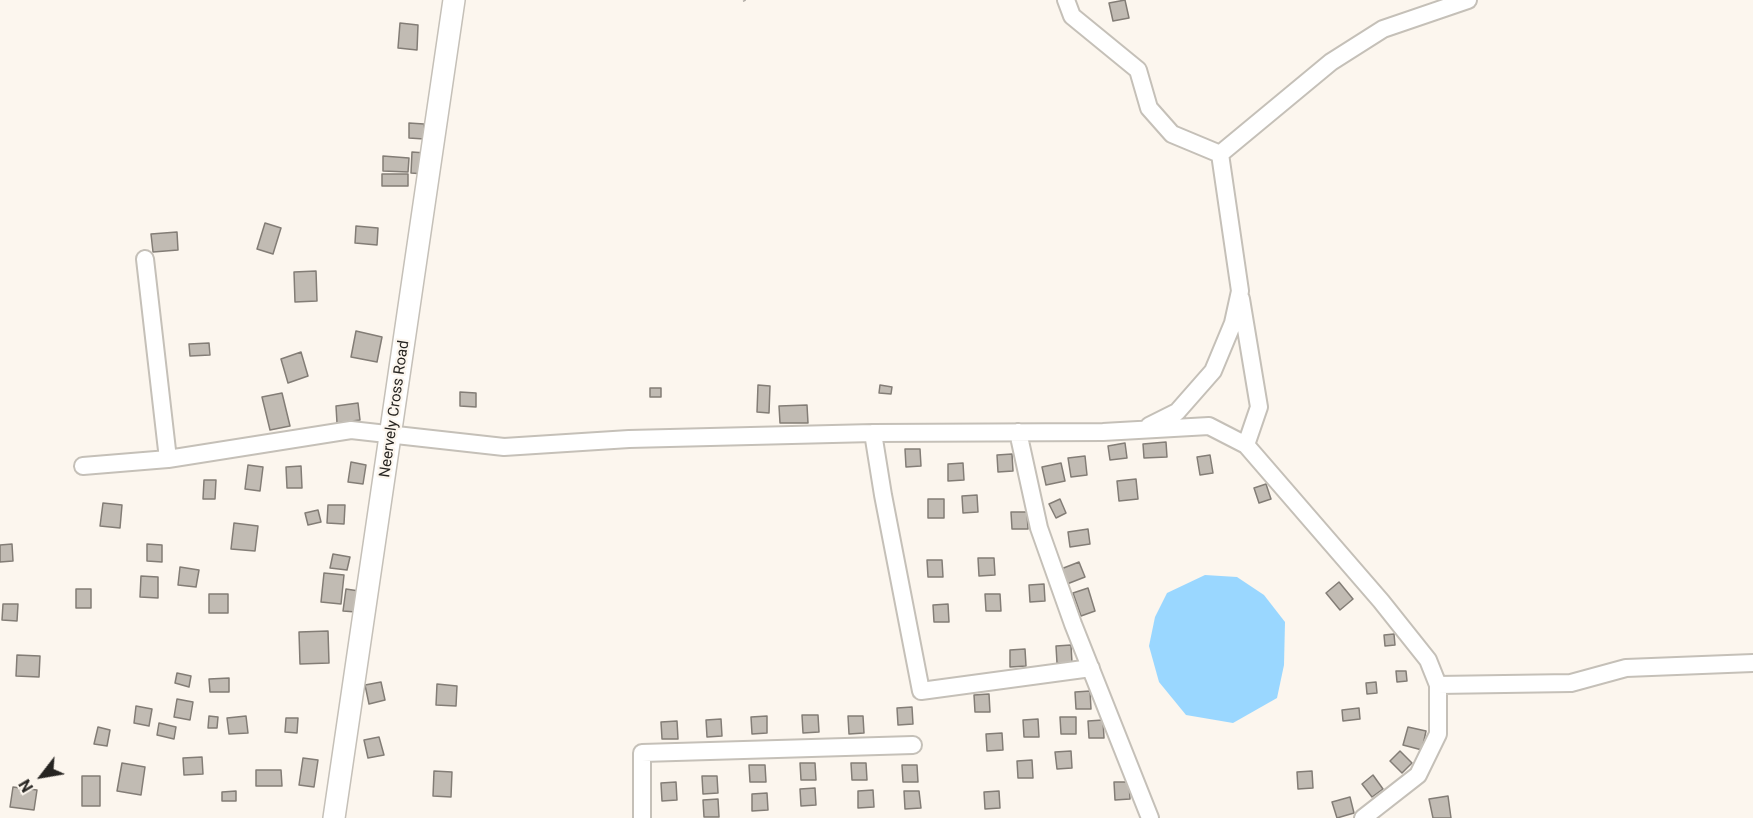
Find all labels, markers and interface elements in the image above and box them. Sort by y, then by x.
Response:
street label: Neervely Cross Road [376,339,414,479]
north arrow [12,746,72,806]
text: N [15,776,37,795]

